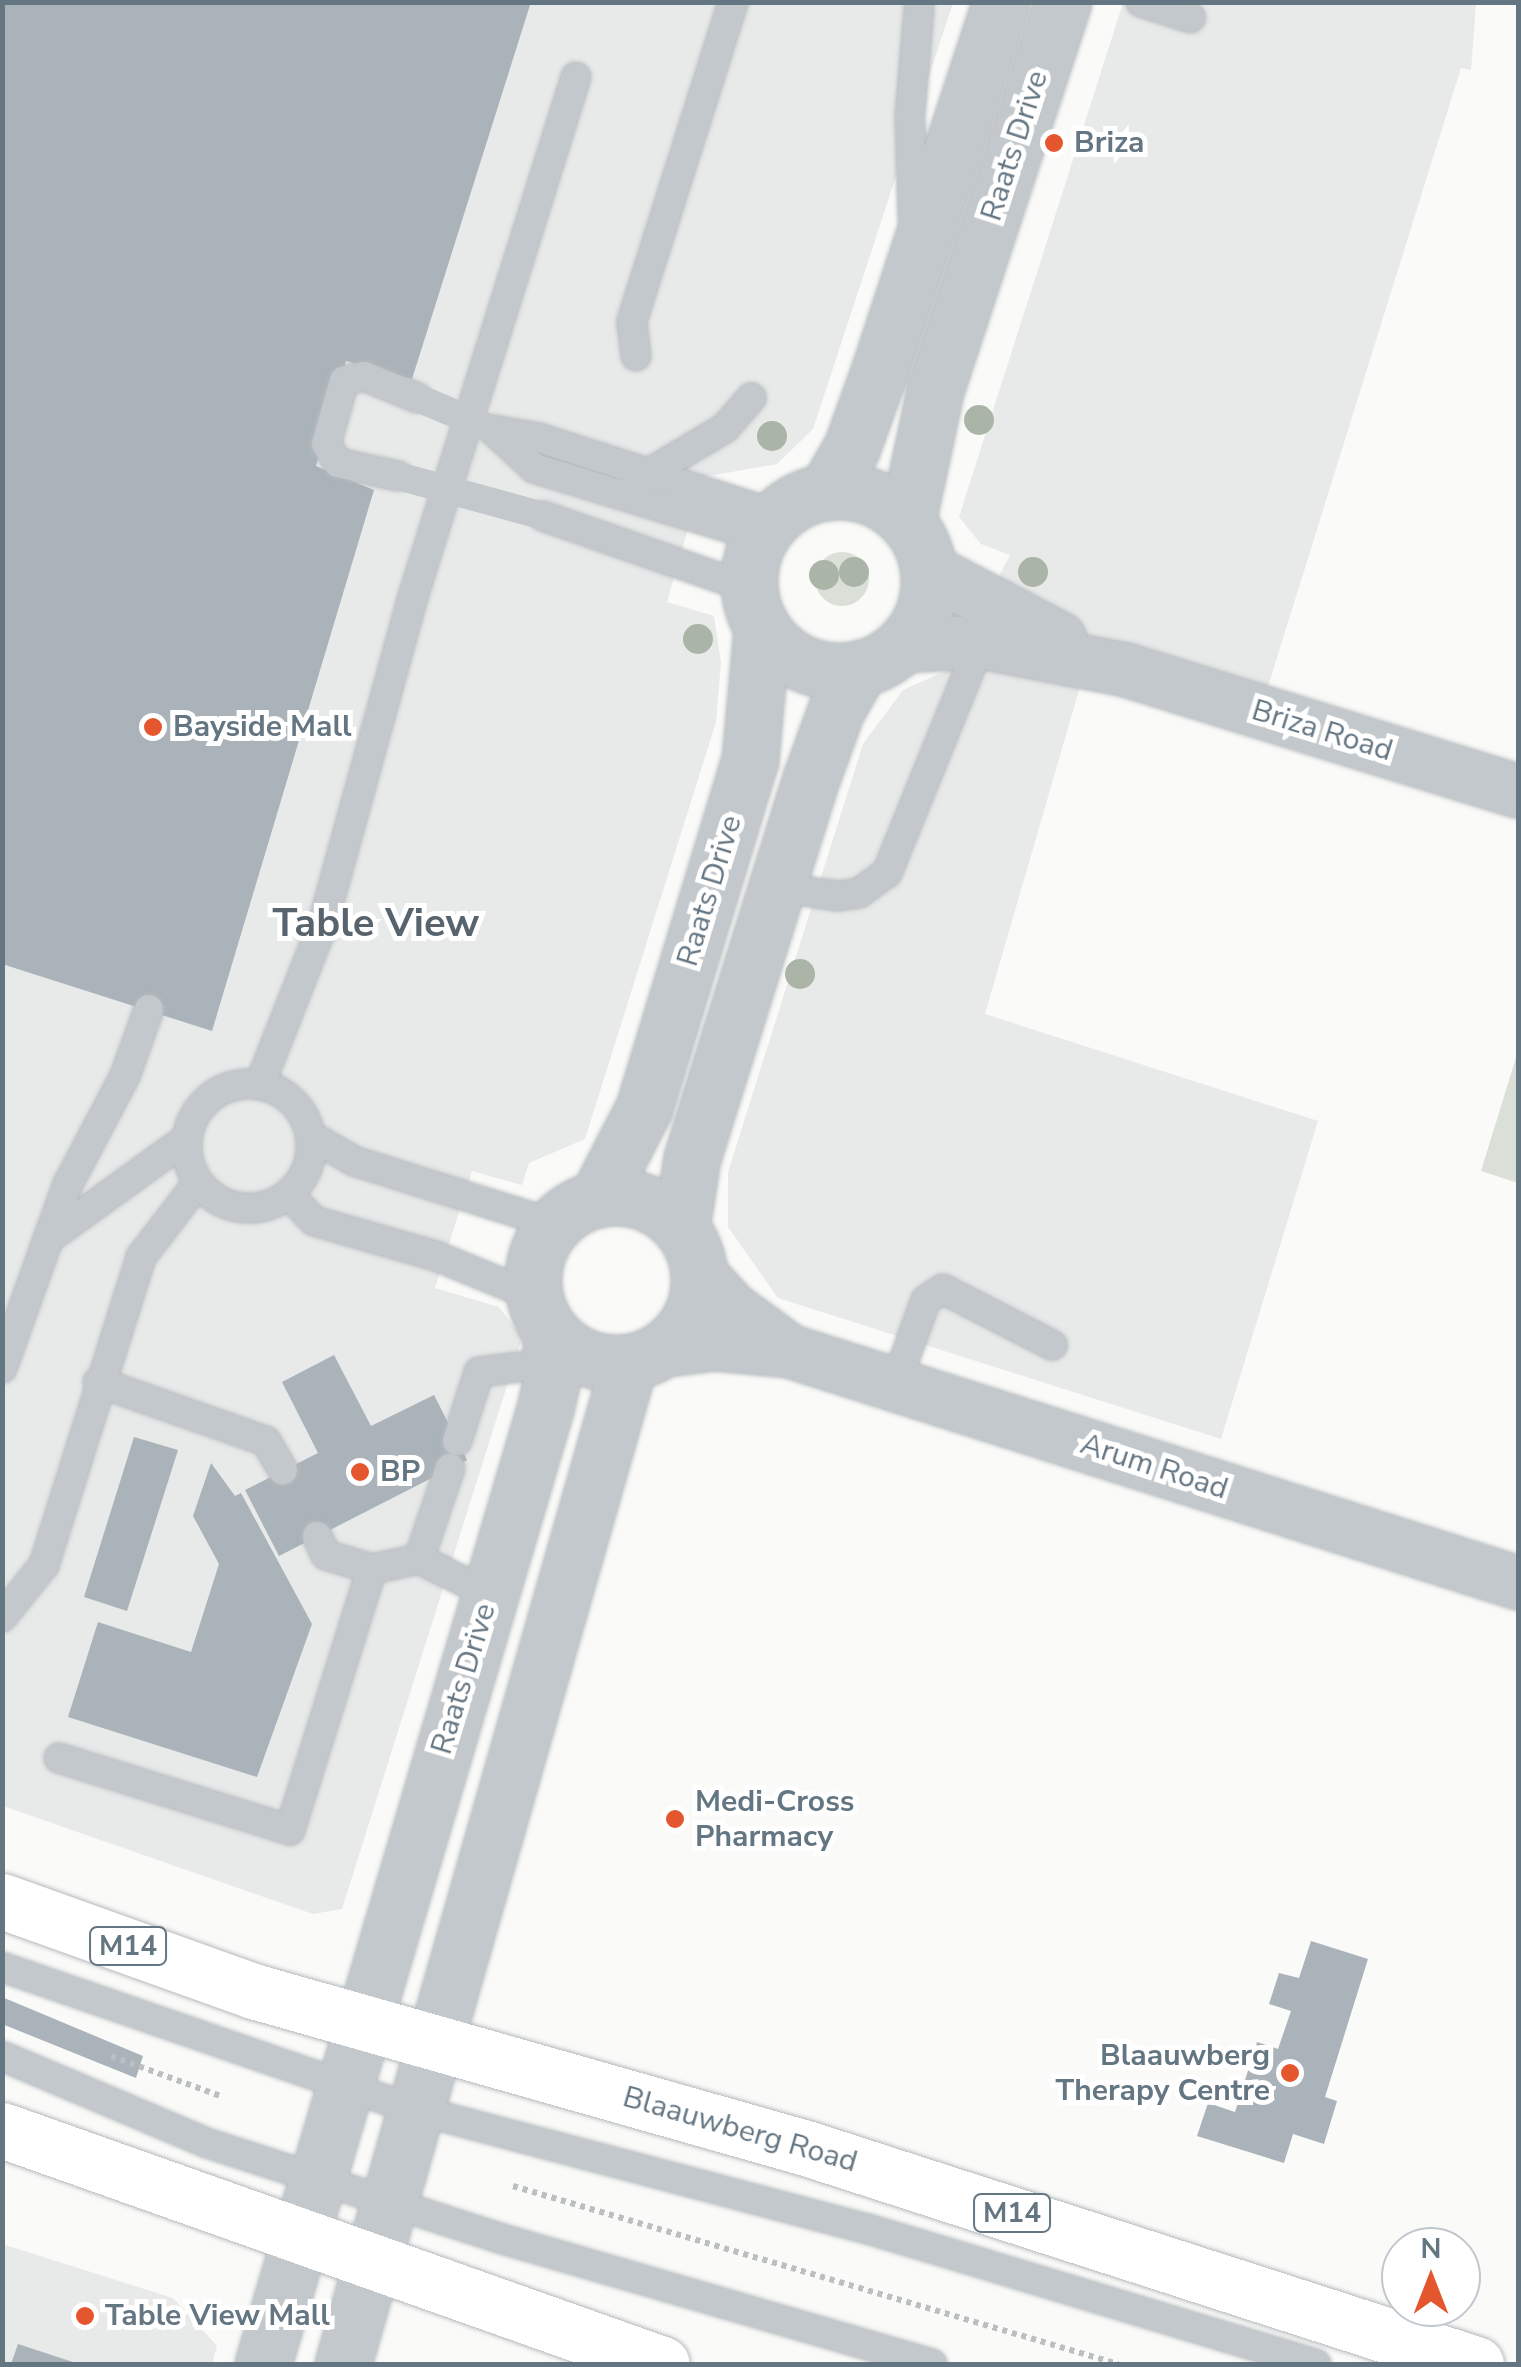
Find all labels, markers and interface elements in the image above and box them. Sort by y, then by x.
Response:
street label: Raats Drive [974,66,1056,226]
place label: Briza [1074,125,1145,161]
marker: Briza [1043,132,1065,154]
street label: Briza Road [1247,693,1397,769]
place label: Bayside Mall [173,709,352,745]
marker: Bayside Mall [142,716,164,738]
street label: Raats Drive [670,811,750,971]
district label: Table View [273,899,479,947]
street label: Arum Road [1076,1426,1232,1508]
place label: BP [380,1454,420,1490]
marker: BP [349,1461,371,1483]
street label: Raats Drive [424,1599,504,1759]
place label: Medi-Cross Pharmacy [695,1784,854,1854]
marker: Medi-Cross Pharmacy [664,1808,686,1830]
road number: M14 [88,1923,168,1969]
place label: Blaauwberg Therapy Centre [1056,2038,1270,2108]
marker: Blaauwberg Therapy Centre [1279,2062,1301,2084]
street label: Blaauwberg Road [619,2079,861,2181]
road number: M14 [972,2190,1052,2236]
north arrow [1381,2227,1481,2327]
text: N [1421,2230,1441,2268]
place label: Table View Mall [105,2298,330,2334]
marker: Table View Mall [74,2305,96,2327]

